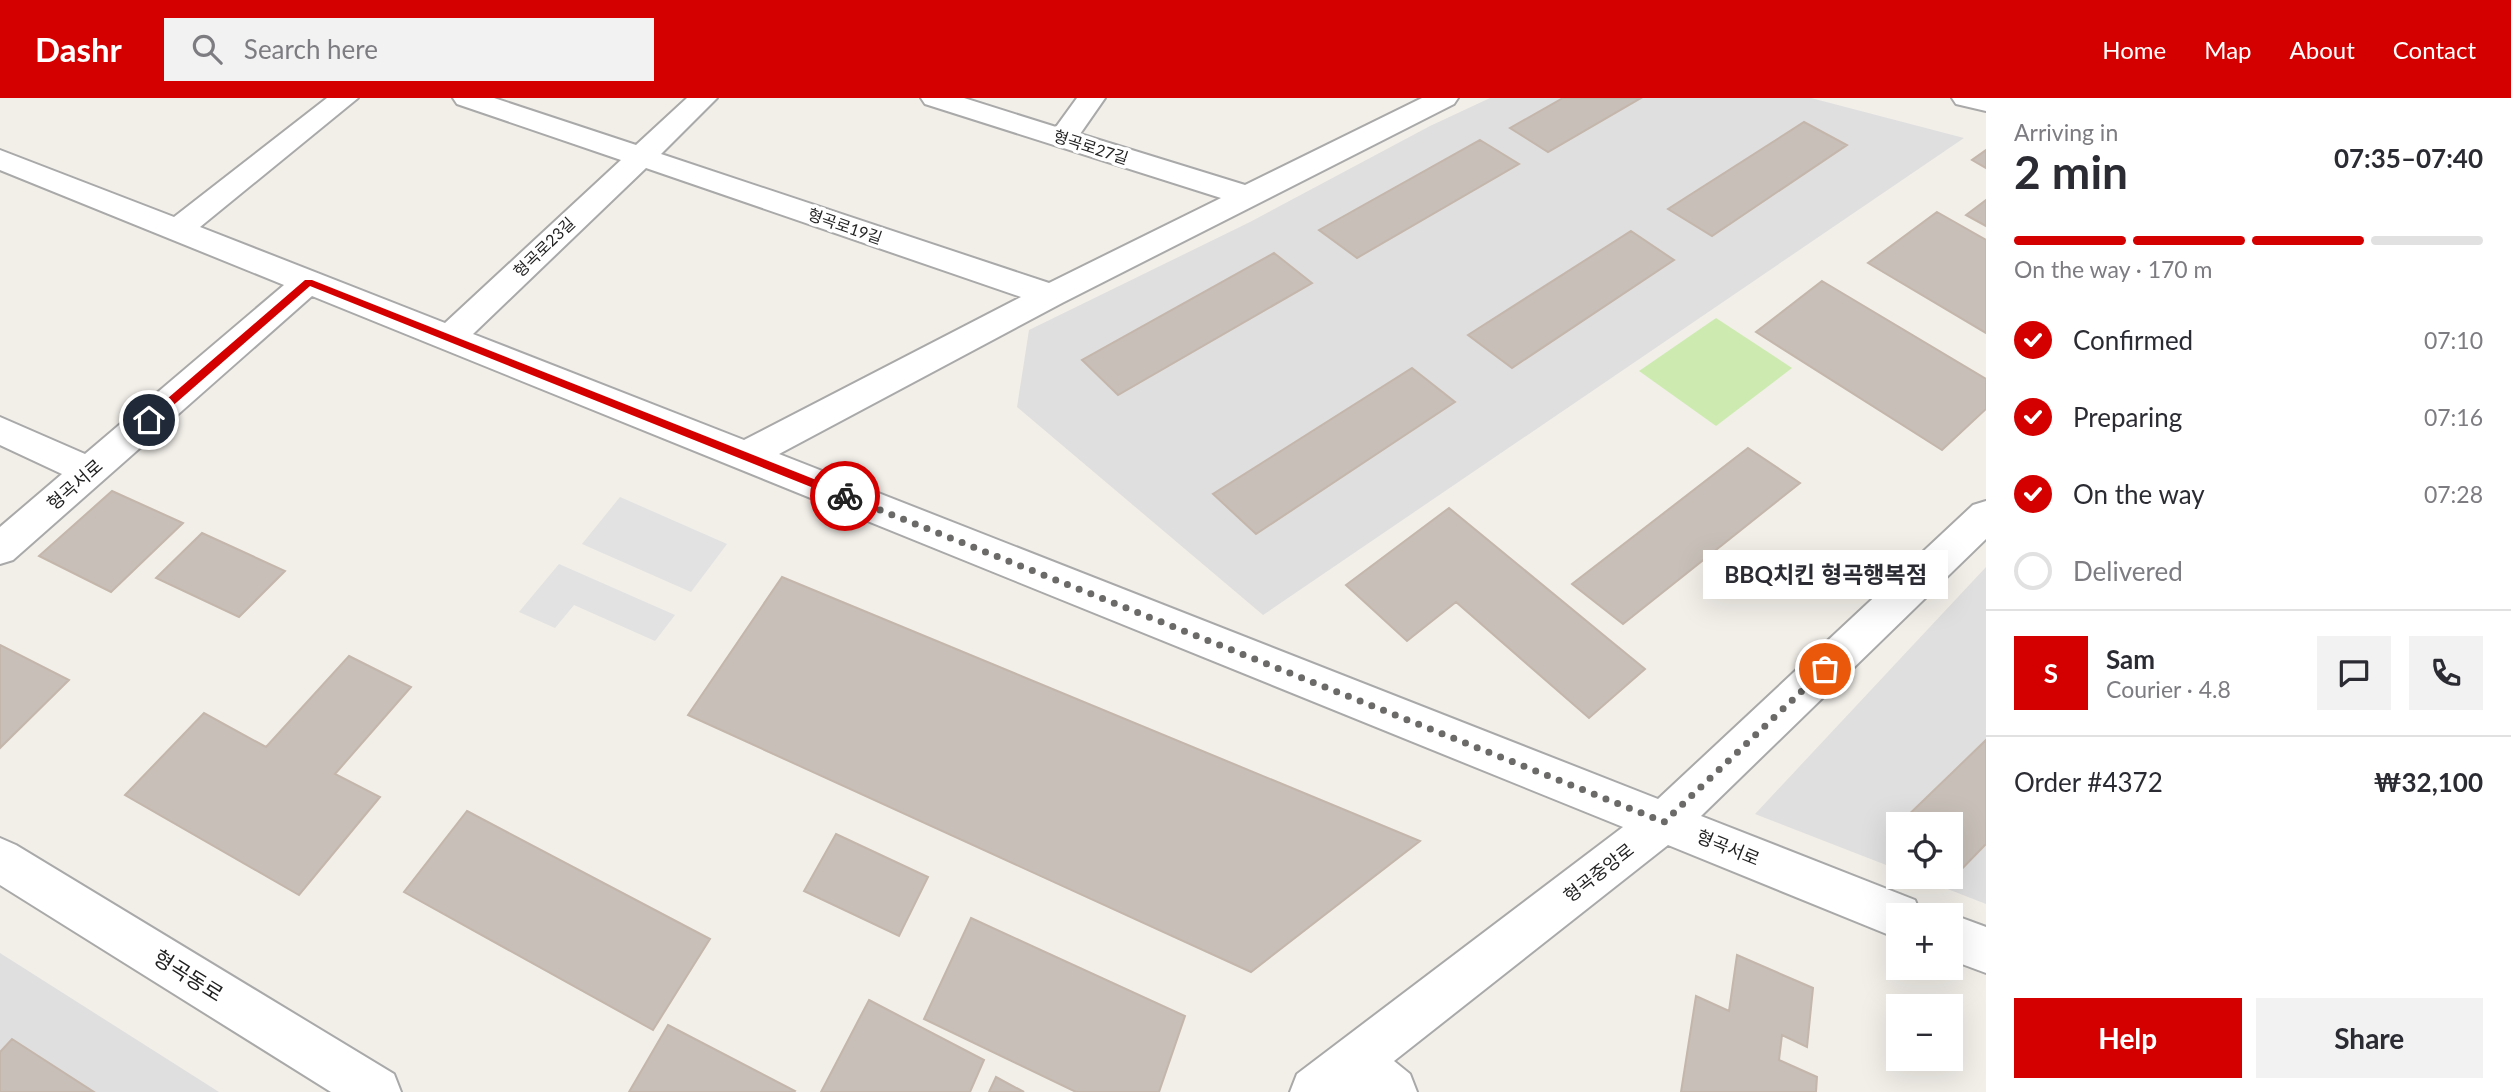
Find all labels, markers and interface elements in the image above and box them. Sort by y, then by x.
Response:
search box [164,18,654,81]
text: Dashr [35,29,122,69]
icon: search [188,30,226,68]
text: Search here [244,33,378,65]
text: Home [2102,35,2166,64]
text: Map [2204,35,2252,64]
text: About [2290,35,2355,64]
text: Contact [2393,35,2476,64]
text: Arriving in [2014,118,2118,146]
street label: 형곡로27길 [1051,126,1131,168]
text: 07:35–07:40 [2334,142,2483,174]
text: 2 min [2014,144,2128,199]
street label: 형곡로19길 [805,204,885,247]
street label: 형곡로23길 [509,213,578,280]
text: On the way · 170 m [2014,255,2213,283]
icon: check [2014,321,2052,359]
text: Confirmed [2073,324,2193,356]
text: 07:10 [2424,326,2483,354]
pin [119,390,179,450]
icon: check [2014,398,2052,436]
icon: home [130,401,168,439]
text: Preparing [2073,401,2182,433]
text: 07:16 [2424,403,2483,431]
street label: 형곡서로 [42,454,107,514]
courier [810,461,880,531]
icon: check [2014,475,2052,513]
icon: bike [826,477,864,515]
text: On the way [2073,478,2205,510]
text: 07:28 [2424,480,2483,508]
callout: BBQ치킨 형곡행복점 [1702,550,1948,599]
text: Delivered [2073,555,2183,587]
text: BBQ치킨 형곡행복점 [1724,560,1927,588]
button: chat [2317,636,2391,710]
button: phone [2409,636,2483,710]
pin [1795,639,1855,699]
text: Sam [2106,643,2155,675]
icon: bag [1806,650,1844,688]
text: S [2044,657,2058,689]
text: Courier · 4.8 [2106,675,2231,703]
text: Order #4372 [2014,766,2163,798]
text: ₩32,100 [2373,766,2483,798]
map controls [1886,812,1963,1071]
button: locate [1886,812,1963,889]
street label: 형곡서로 [1694,824,1763,870]
street label: 형곡중앙로 [1559,838,1638,906]
button: + [1886,903,1963,980]
street label: 형곡동로 [149,944,228,1006]
button: − [1886,994,1963,1071]
button: Help [2014,998,2242,1078]
button: Share [2256,998,2483,1078]

